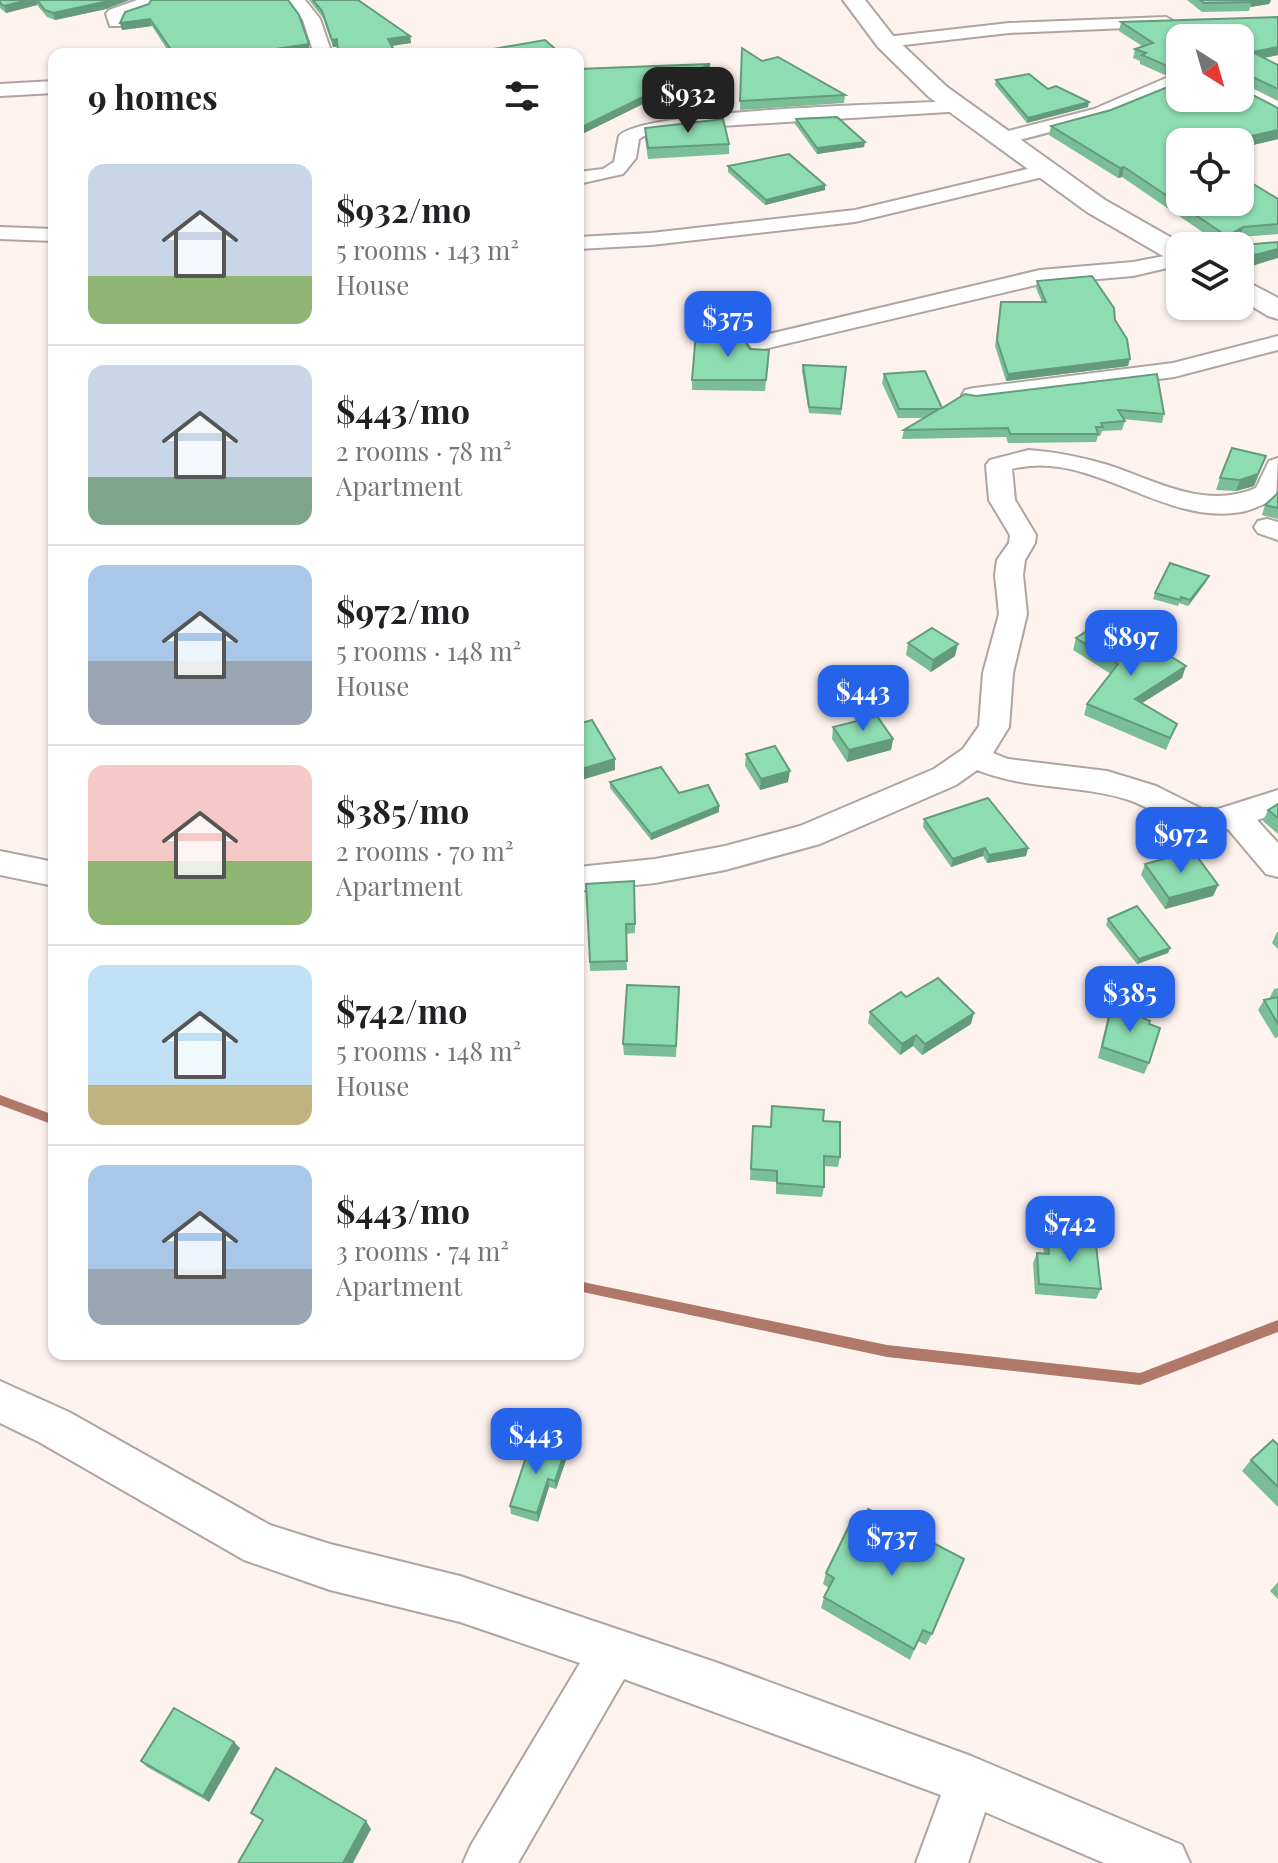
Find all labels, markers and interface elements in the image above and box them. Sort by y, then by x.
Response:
north arrow [1166,24,1254,112]
map controls [1166,24,1254,320]
pin: $932 [641,67,735,135]
text: 9 homes [88,73,218,119]
icon: filters [500,74,544,118]
text: $932 [660,75,716,110]
button: locate [1166,128,1254,216]
text: $932/mo [336,186,471,232]
icon: home [152,196,248,292]
text: 5 rooms · 143 m² [336,232,519,267]
button: layers [1166,232,1254,320]
text: House [336,267,409,302]
pin: $375 [681,291,775,359]
text: $375 [702,299,754,334]
text: $443/mo [336,387,470,433]
icon: home [152,397,248,493]
text: 2 rooms · 78 m² [336,433,511,468]
text: Apartment [336,468,462,503]
text: $972/mo [336,587,470,633]
icon: home [152,597,248,693]
pin: $897 [1084,610,1178,678]
text: $897 [1103,618,1159,653]
text: 5 rooms · 148 m² [336,633,521,668]
pin: $443 [816,665,910,733]
text: House [336,668,409,703]
text: $443 [836,673,890,708]
text: $385/mo [336,787,469,833]
icon: home [152,797,248,893]
pin: $972 [1134,807,1228,875]
text: $972 [1154,815,1208,850]
text: 2 rooms · 70 m² [336,833,514,868]
text: Apartment [336,868,462,903]
pin: $385 [1083,966,1177,1034]
text: $385 [1103,974,1157,1009]
text: $742/mo [336,987,467,1033]
icon: home [152,997,248,1093]
text: 5 rooms · 148 m² [336,1033,521,1068]
text: House [336,1068,409,1103]
text: $443/mo [336,1187,470,1233]
pin: $742 [1023,1196,1117,1264]
icon: home [152,1197,248,1293]
text: $742 [1044,1204,1096,1239]
text: 3 rooms · 74 m² [336,1233,509,1268]
text: Apartment [336,1268,462,1303]
pin: $443 [489,1408,583,1476]
text: $443 [509,1416,563,1451]
pin: $737 [845,1510,939,1578]
text: $737 [866,1518,918,1553]

